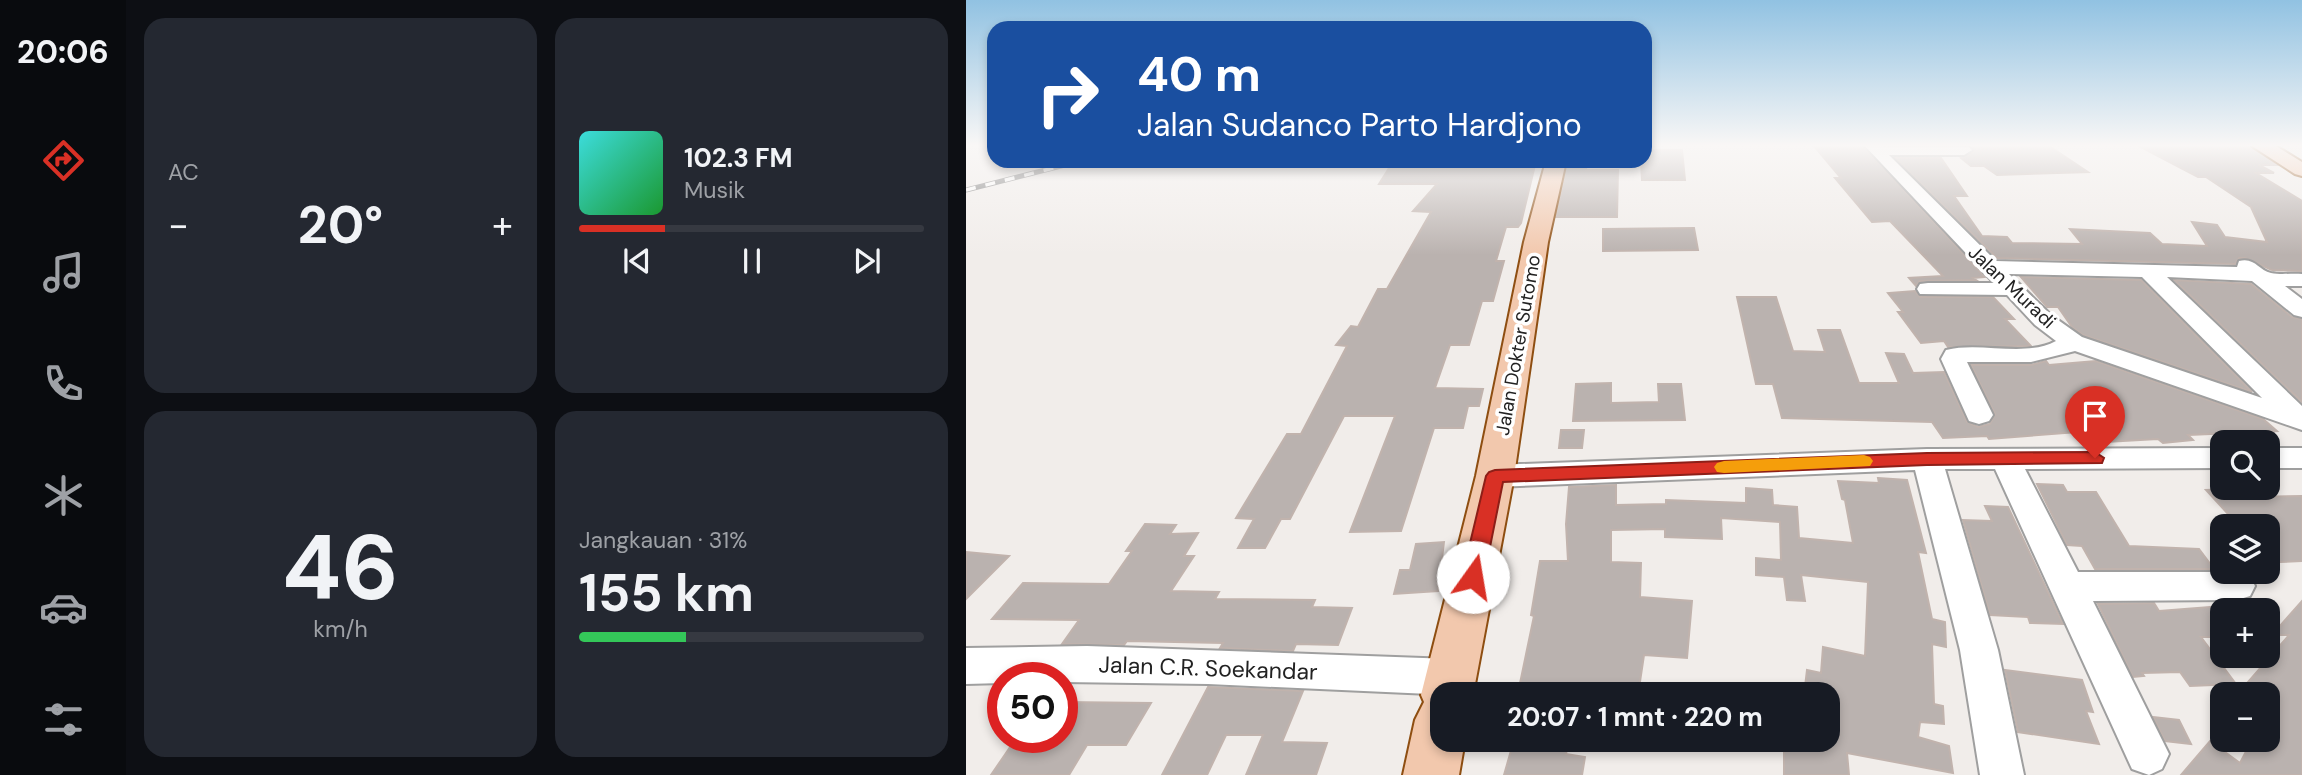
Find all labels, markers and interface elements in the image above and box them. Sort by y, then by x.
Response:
text: 20:06 [17,31,109,73]
text: 40 m [1137,42,1261,106]
icon: right [1022,49,1113,140]
text: Jalan Sudanco Parto Hardjono [1137,104,1582,146]
icon: directions [39,136,88,185]
text: 102.3 FM [684,141,793,175]
text: AC [168,157,199,187]
text: Musik [684,175,745,205]
text: 20° [298,191,383,259]
text: − [168,200,189,250]
text: + [492,200,513,250]
street label: Jalan Muradi [1963,240,2061,334]
icon: previous [618,242,656,280]
icon: pause [733,242,771,280]
icon: next [848,242,886,280]
icon: music [39,248,88,297]
street label: Jalan Dokter Sutomo [1490,253,1546,437]
icon: phone [39,359,88,408]
pin [2065,386,2125,458]
icon: arrive [2076,397,2114,435]
map controls [2210,430,2280,752]
button: search [2210,430,2280,500]
icon: climate [39,471,88,520]
text: 46 [282,509,399,627]
button: layers [2210,514,2280,584]
text: Jangkauan · 31% [579,525,747,555]
position arrow [1436,540,1510,614]
text: 155 km [579,559,754,627]
icon: car [39,583,88,632]
button: + [2210,598,2280,668]
text: km/h [313,614,368,644]
street label: Jalan C.R. Soekandar [1098,649,1318,687]
speed limit sign: 50 [987,662,1078,753]
button: − [2210,682,2280,752]
icon: filters [39,695,88,744]
text: 20:07 · 1 mnt · 220 m [1507,700,1763,734]

